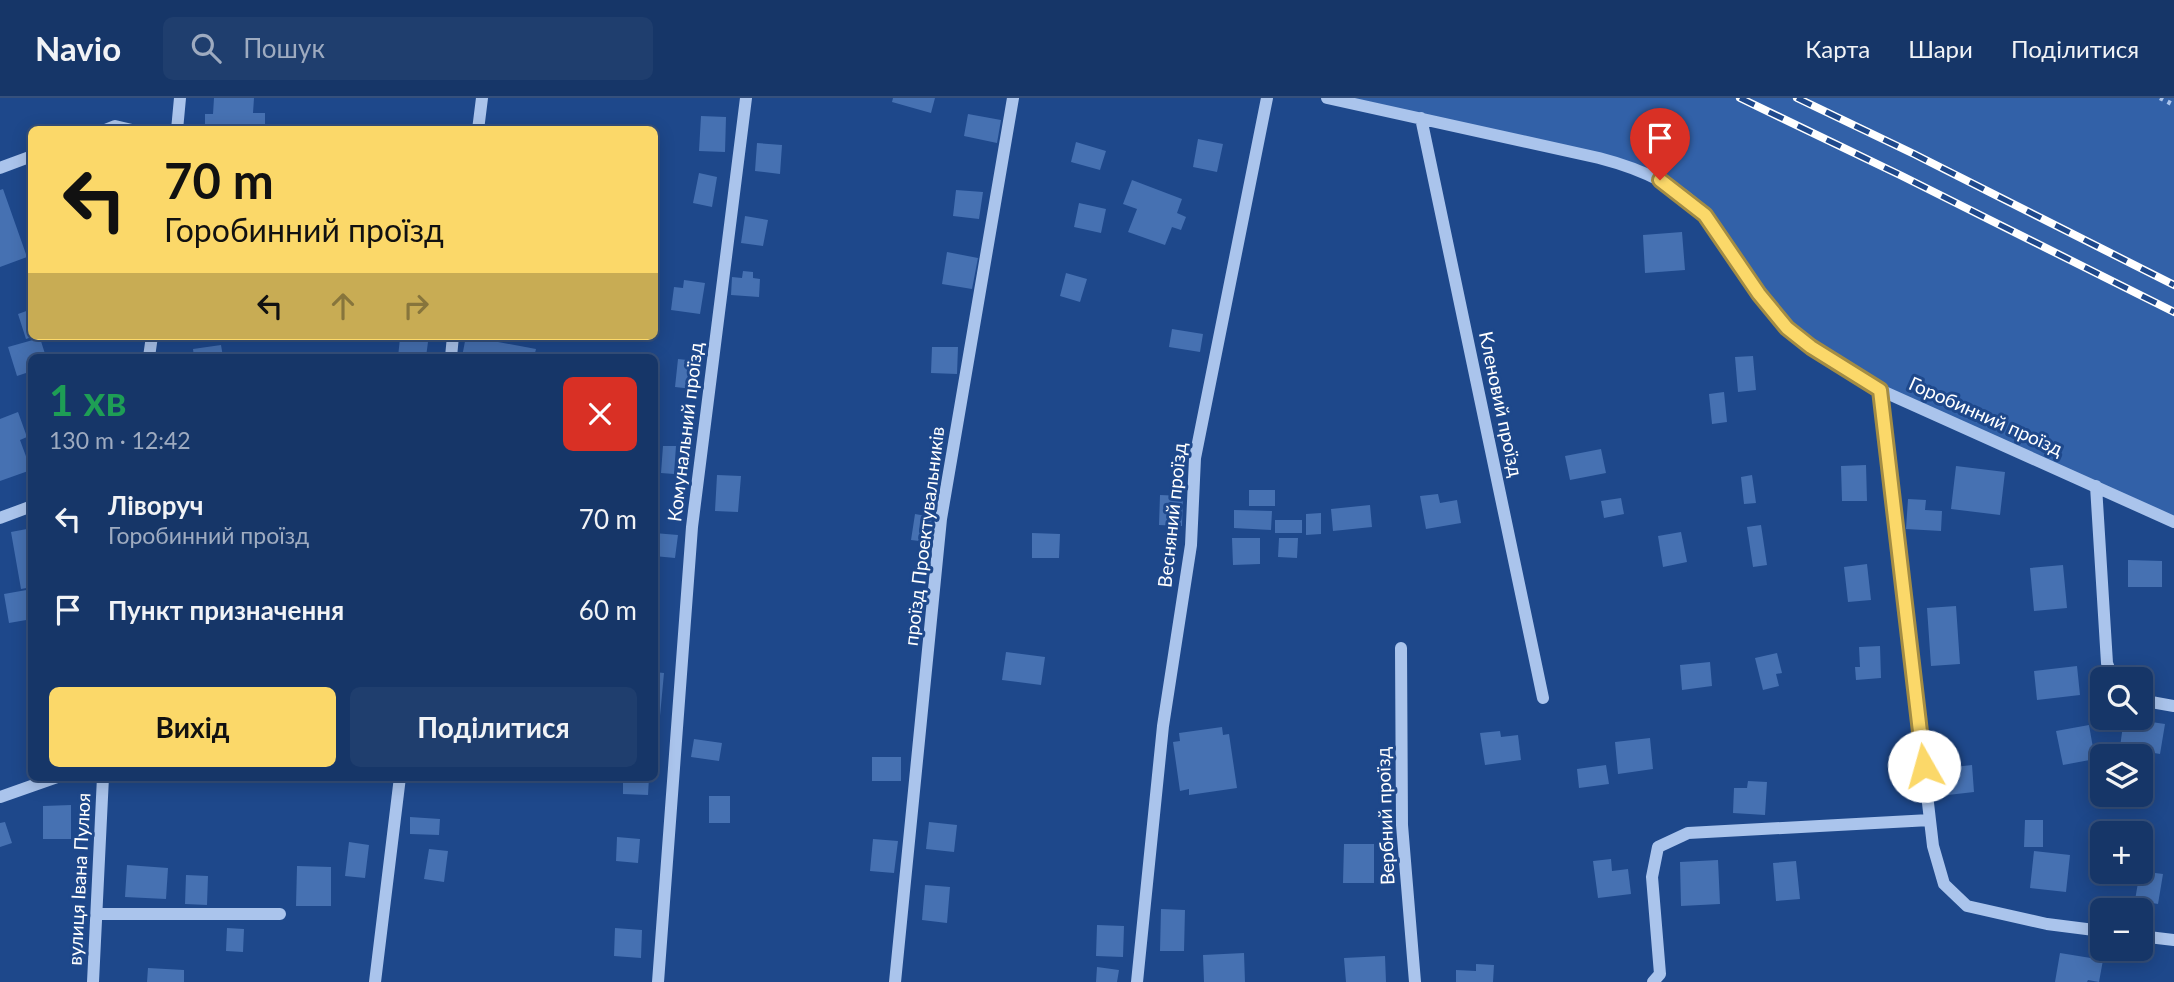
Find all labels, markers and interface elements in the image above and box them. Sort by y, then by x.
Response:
search box [163,17,653,80]
text: Navio [35,28,121,68]
icon: search [187,29,225,67]
text: Пошук [243,32,325,64]
text: Карта [1805,34,1870,63]
text: Шари [1908,34,1973,63]
text: Поділитися [2011,34,2139,63]
pin [1630,108,1690,180]
icon: arrive [1641,119,1679,157]
text: 70 m [164,151,274,209]
icon: left [49,154,140,245]
text: Горобинний проїзд [164,210,444,249]
icon: left [251,287,289,325]
icon: ahead [324,287,362,325]
icon: right [397,287,435,325]
street label: Кленовий проїзд [1475,329,1528,479]
street label: Комунальний проїзд [662,341,707,523]
street label: Горобинний проїзд [1906,371,2067,460]
text: 1 хв [49,375,127,425]
button: close [563,377,637,451]
street label: проїзд Проектувальників [899,425,948,647]
text: 130 m · 12:42 [49,426,191,454]
street label: Весняний проїзд [1152,441,1191,589]
text: Ліворуч [108,489,204,521]
icon: left [49,500,87,538]
text: 70 m [579,503,637,535]
text: Горобинний проїзд [108,521,309,549]
icon: arrive [49,591,87,629]
text: Пункт призначення [108,594,344,626]
text: 60 m [579,594,637,626]
map controls [2090,667,2153,961]
button: search [2090,667,2153,730]
button: Вихід [49,687,336,767]
button: Поділитися [350,687,637,767]
position arrow [1887,729,1961,803]
button: layers [2090,744,2153,807]
street label: Вербний проїзд [1371,746,1398,885]
street label: вулиця Івана Пулюя [62,792,95,966]
button: + [2090,821,2153,884]
button: − [2090,898,2153,961]

